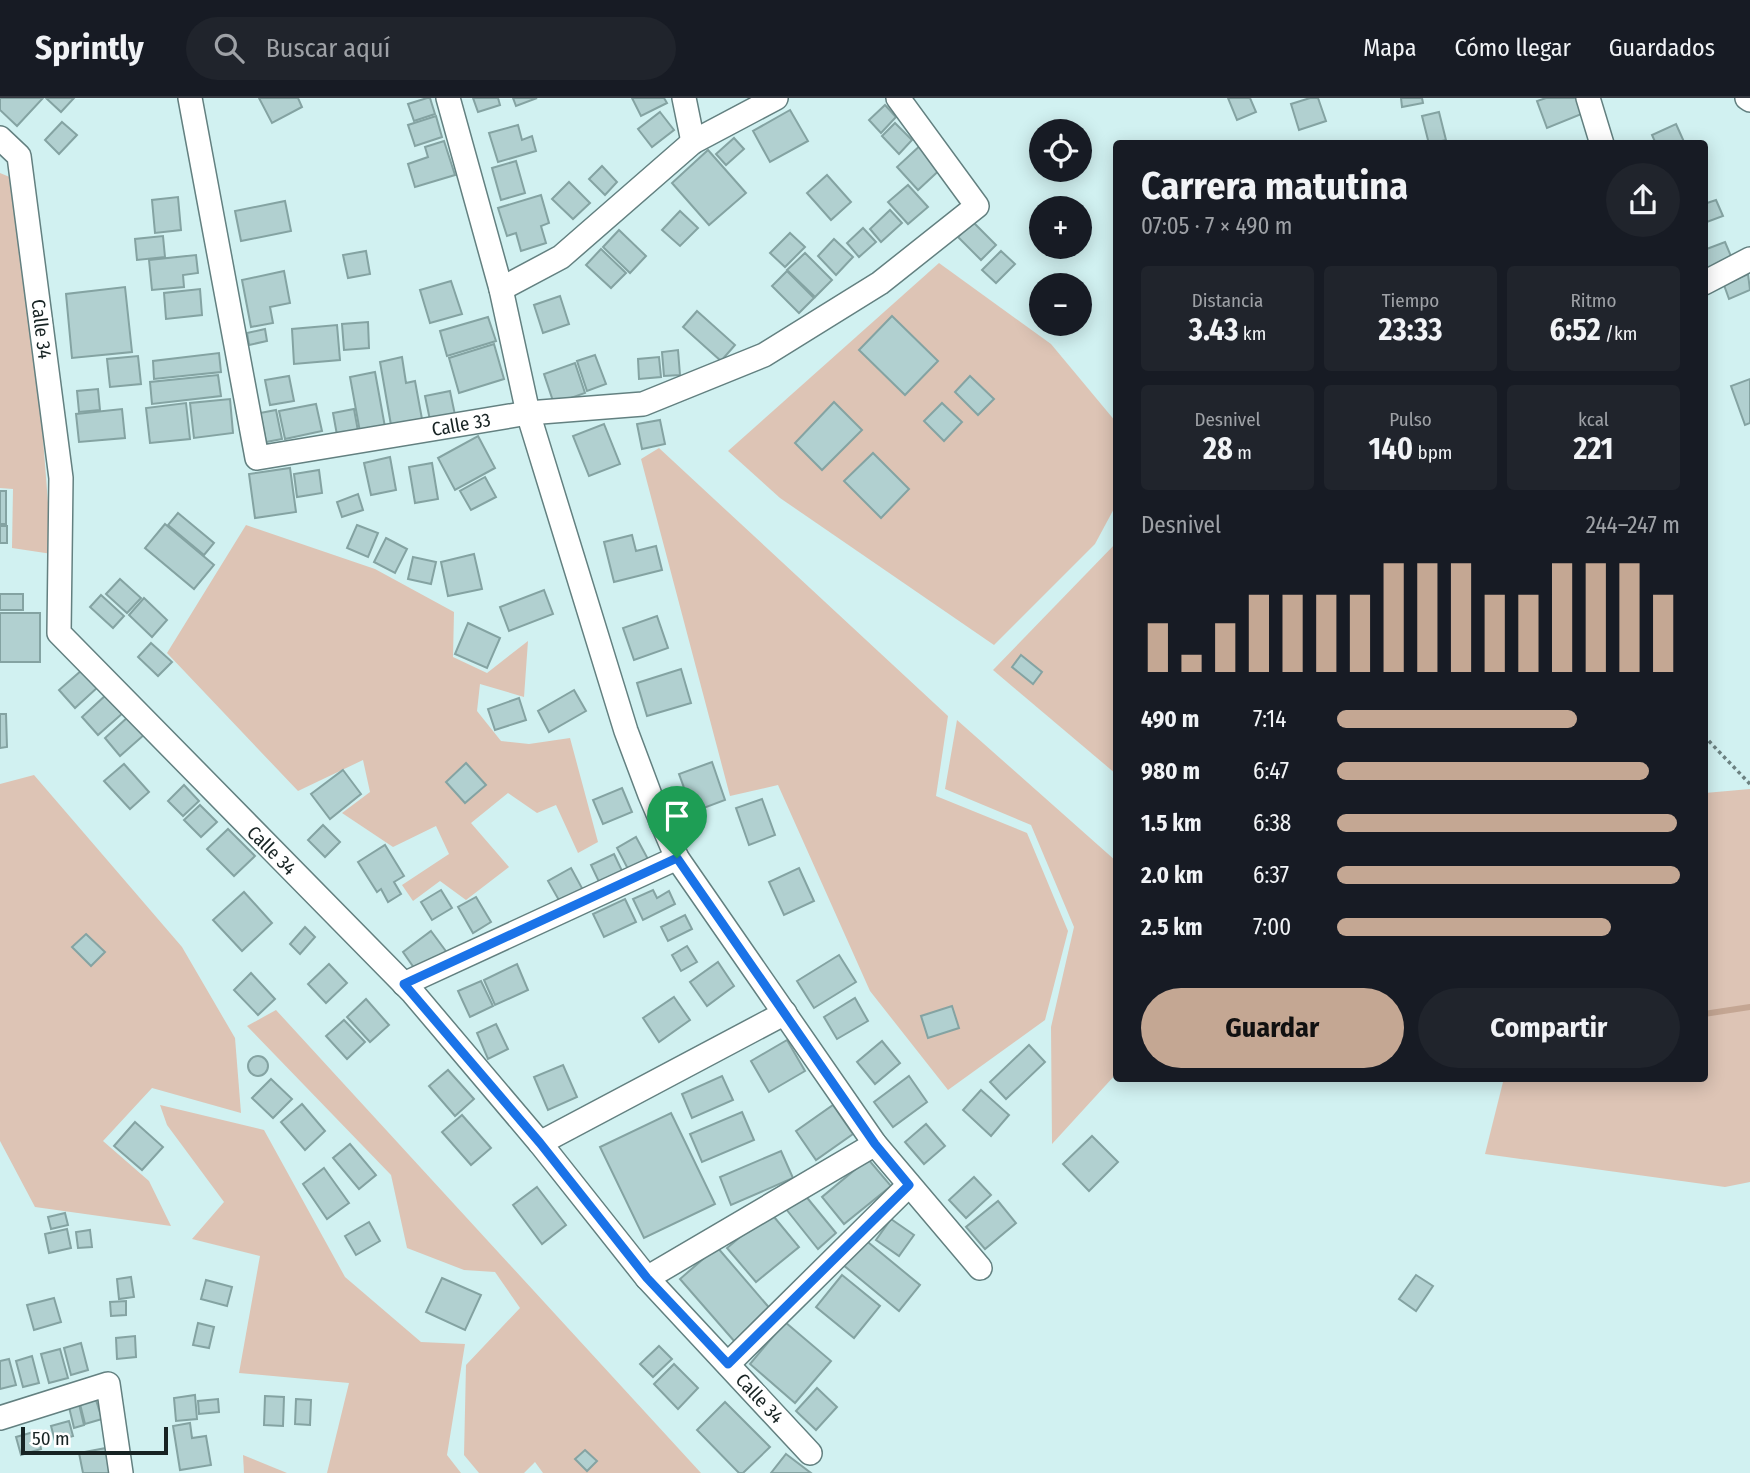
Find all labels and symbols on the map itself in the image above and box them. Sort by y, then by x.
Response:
street label: Calle 34 [26,298,57,360]
street label: Calle 33 [430,408,492,441]
pin [647,786,707,858]
street label: Calle 34 [242,821,301,880]
street label: Calle 34 [731,1369,789,1428]
scale bar [21,1424,168,1456]

